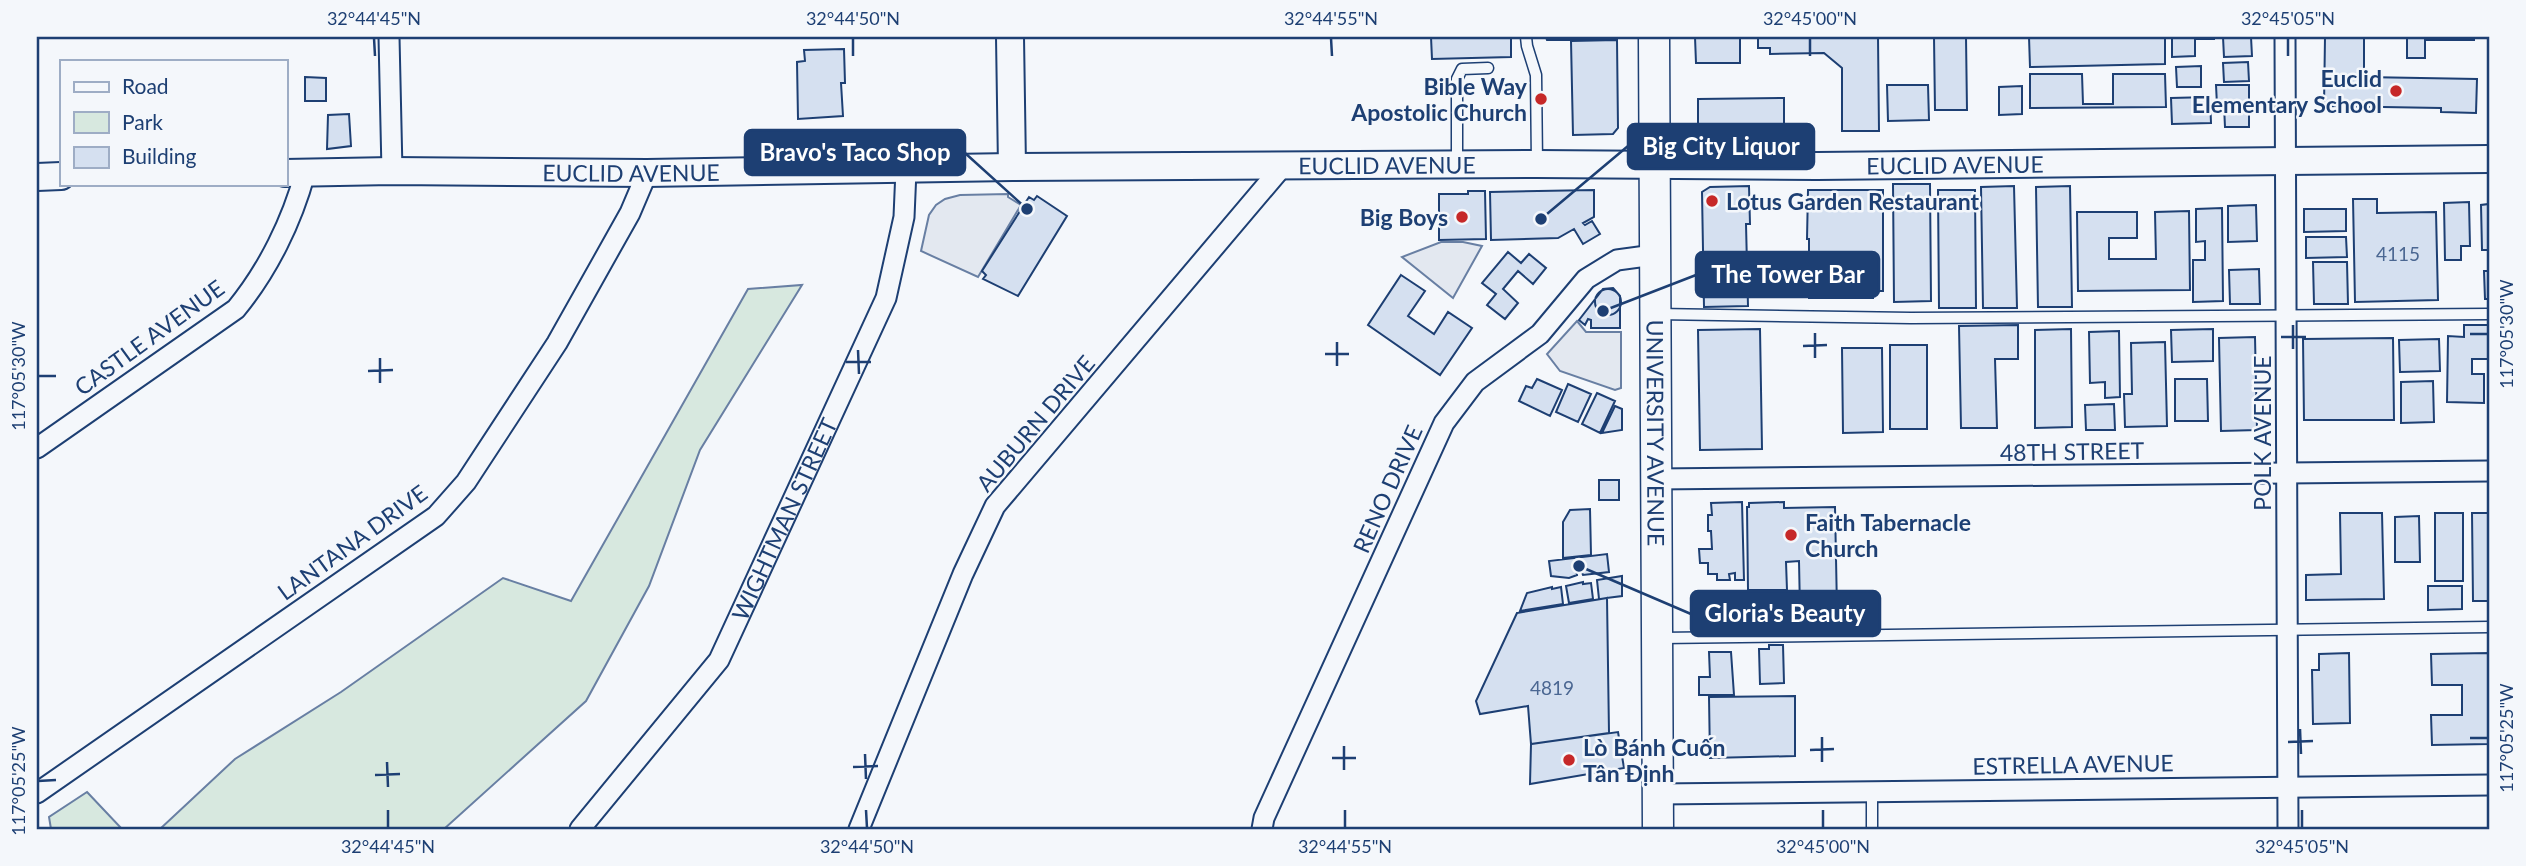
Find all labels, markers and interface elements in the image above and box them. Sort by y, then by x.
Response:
text: 32°44'45"N [327,7,421,29]
text: 32°44'50"N [806,7,900,29]
text: 32°44'55"N [1284,7,1378,29]
text: 32°45'00"N [1763,7,1857,29]
text: 32°45'05"N [2241,7,2335,29]
legend [60,60,287,186]
place label: Euclid Elementary School [2192,64,2382,118]
place label: Bible Way Apostolic Church [1350,72,1528,126]
text: Road [122,73,169,98]
marker: Euclid Elementary School [2388,83,2404,99]
marker: Bible Way Apostolic Church [1533,91,1549,107]
text: Park [122,109,163,134]
callout: Big City Liquor [1628,124,1814,169]
callout: Bravo's Taco Shop [745,130,965,175]
text: Big City Liquor [1642,131,1800,160]
text: Bravo's Taco Shop [759,137,951,166]
text: Building [122,143,197,168]
street label: EUCLID AVENUE [1298,150,1476,179]
street label: EUCLID AVENUE [1866,150,2044,179]
street label: EUCLID AVENUE [542,158,720,187]
place label: Lotus Garden Restaurant [1726,187,1980,215]
marker: Lotus Garden Restaurant [1704,193,1720,209]
place label: Big Boys [1360,203,1448,231]
marker: Big Boys [1454,209,1470,225]
house number: 4115 [2376,242,2420,265]
callout: The Tower Bar [1696,252,1879,297]
text: The Tower Bar [1711,259,1865,288]
street label: CASTLE AVENUE [69,273,229,401]
text: 117°05'30"W [2495,279,2517,389]
street label: UNIVERSITY AVENUE [1641,320,1671,546]
text: 117°05'30"W [7,321,29,431]
street label: AUBURN DRIVE [970,349,1100,497]
street label: POLK AVENUE [2248,355,2276,511]
street label: WIGHTMAN STREET [725,413,843,625]
street label: RENO DRIVE [1346,421,1428,557]
street label: 48TH STREET [2000,436,2145,466]
street label: LANTANA DRIVE [272,478,432,606]
place label: Faith Tabernacle Church [1805,508,1971,562]
marker: Faith Tabernacle Church [1783,527,1799,543]
callout: Gloria's Beauty [1691,591,1880,636]
text: Gloria's Beauty [1705,598,1866,627]
house number: 4819 [1530,676,1574,699]
text: 117°05'25"W [2495,683,2517,793]
text: 117°05'25"W [7,726,29,836]
place label: Lò Bánh Cuốn Tân Định [1583,733,1726,787]
street label: ESTRELLA AVENUE [1972,748,2174,780]
marker: Lò Bánh Cuốn Tân Định [1561,752,1577,768]
text: 32°44'45"N [341,835,435,857]
text: 32°44'50"N [820,835,914,857]
text: 32°44'55"N [1298,835,1392,857]
text: 32°45'00"N [1776,835,1870,857]
text: 32°45'05"N [2255,835,2349,857]

